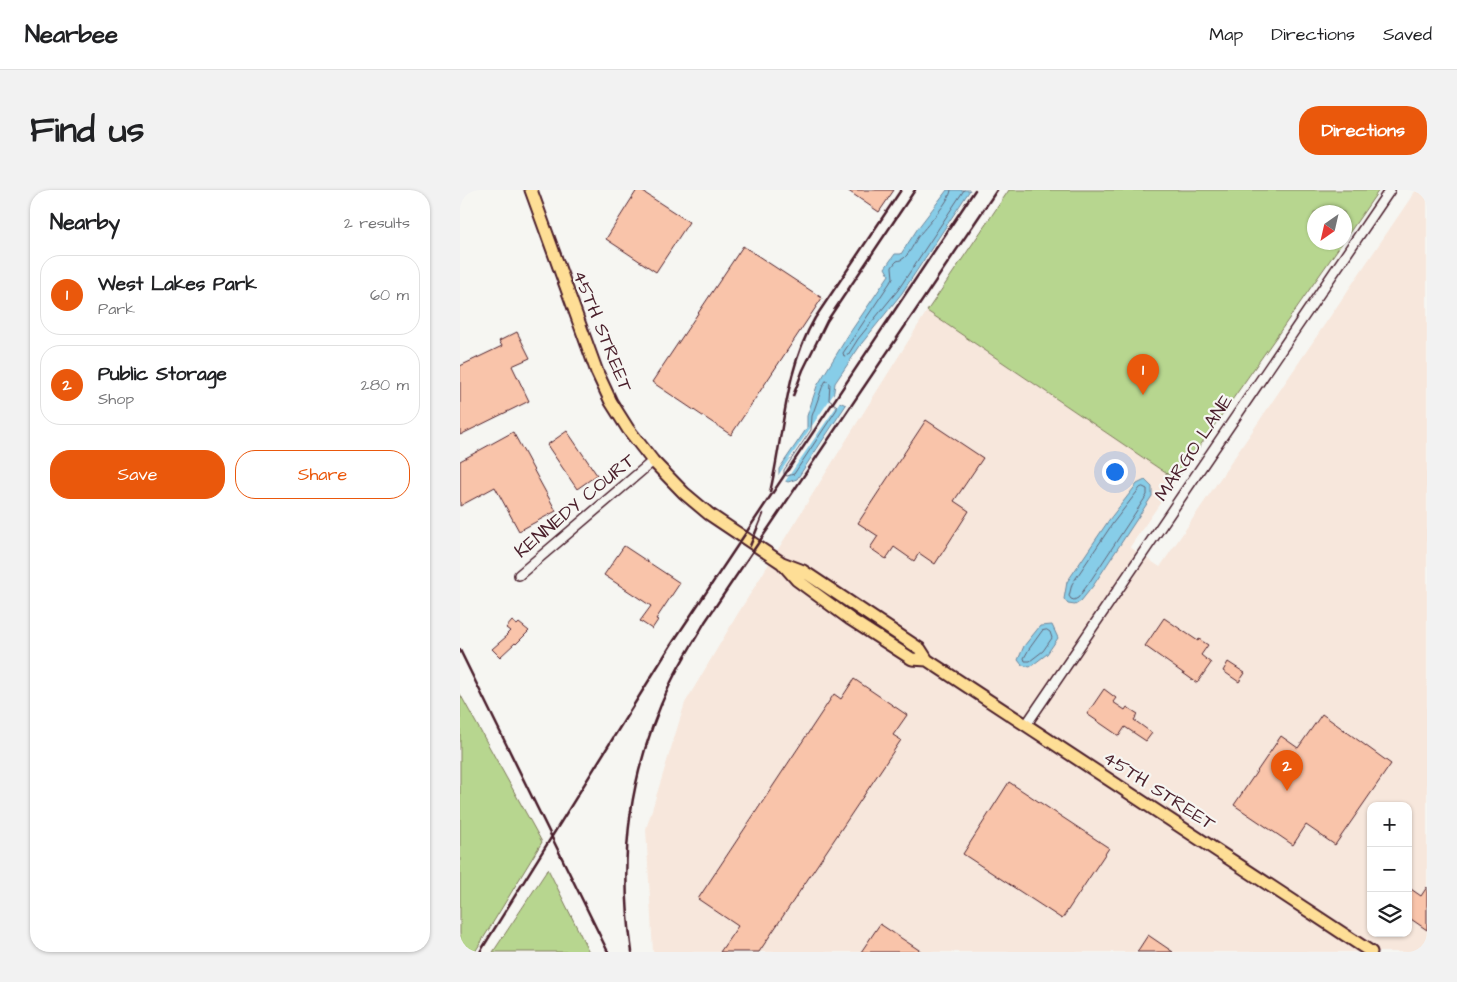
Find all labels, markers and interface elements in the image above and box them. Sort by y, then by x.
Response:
text: Nearbee [25,18,118,52]
text: Map [1209,22,1243,47]
text: Directions [1271,22,1355,47]
text: Saved [1383,22,1432,47]
text: Find us [30,106,144,155]
button: Directions [1299,106,1427,155]
north arrow [1307,205,1352,250]
text: Nearby [50,208,120,237]
text: 2 results [344,212,410,234]
street label: 45TH STREET [565,266,639,396]
text: West Lakes Park [98,271,257,298]
text: 1 [66,284,68,306]
text: 60 m [370,284,409,306]
text: Park [98,298,135,320]
pin: 1 [1127,354,1159,395]
text: Public Storage [98,361,227,388]
text: 2 [62,374,72,396]
text: 280 m [361,374,409,396]
text: Shop [98,388,134,410]
street label: MARGO LANE [1148,389,1240,507]
street label: KENNEDY COURT [509,447,641,565]
button: Save [50,450,225,499]
button: Share [235,450,410,499]
your location [1102,459,1128,485]
street label: 45TH STREET [1097,744,1221,838]
pin: 2 [1271,750,1303,791]
map controls [1367,802,1412,937]
button: + [1367,802,1412,847]
button: − [1367,847,1412,892]
button: layers [1367,892,1412,937]

